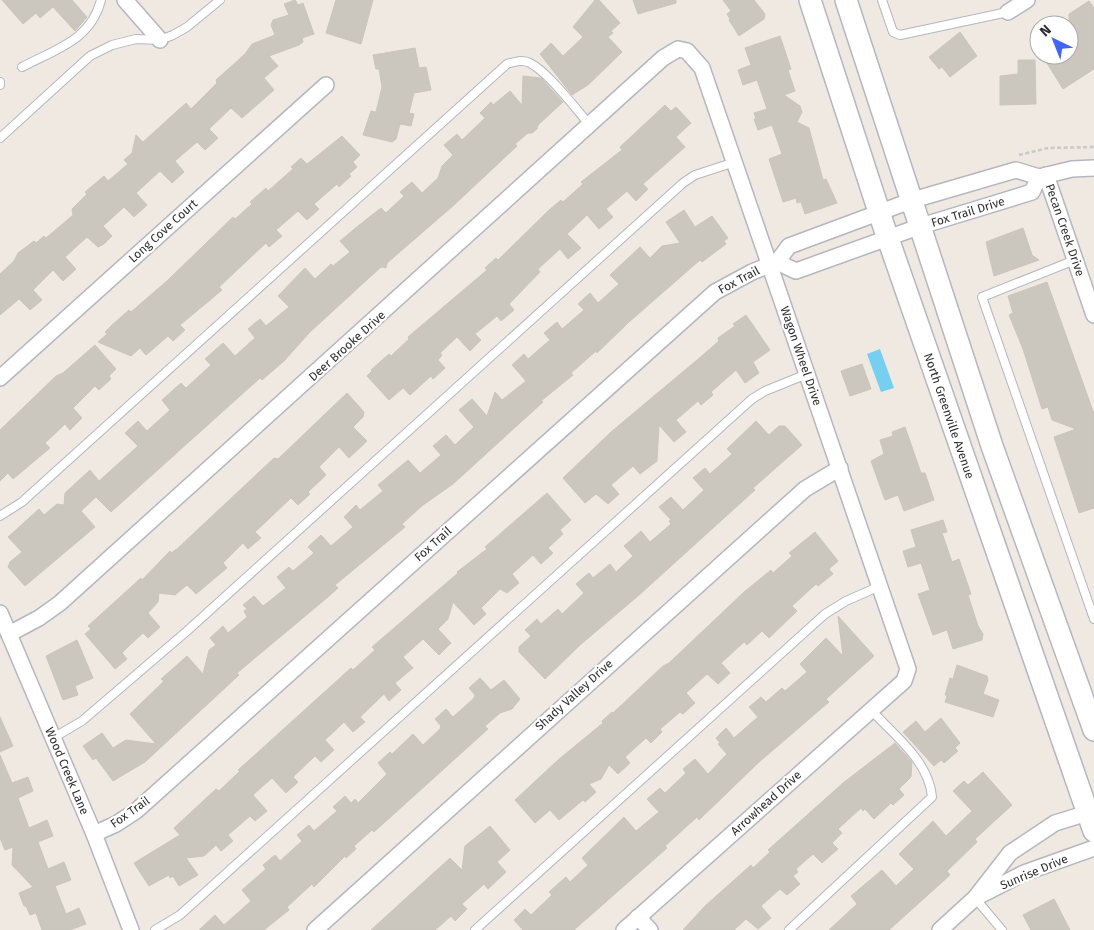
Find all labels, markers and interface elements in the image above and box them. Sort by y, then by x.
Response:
north arrow [1029,15,1079,65]
text: N [1036,21,1055,40]
street label: Pecan Creek Drive [1043,182,1087,278]
street label: Fox Trail Drive [930,194,1006,230]
street label: Long Cove Court [126,196,201,266]
street label: Fox Trail [716,263,763,297]
street label: Wagon Wheel Drive [777,305,825,407]
street label: Deer Brooke Drive [306,308,388,384]
street label: North Greenville Avenue [921,351,977,481]
street label: Fox Trail [412,523,455,564]
street label: Shady Valley Drive [532,656,616,734]
street label: Wood Creek Lane [42,725,92,817]
street label: Arrowhead Drive [728,768,804,838]
street label: Fox Trail [108,793,153,831]
street label: Sunrise Drive [998,851,1070,893]

